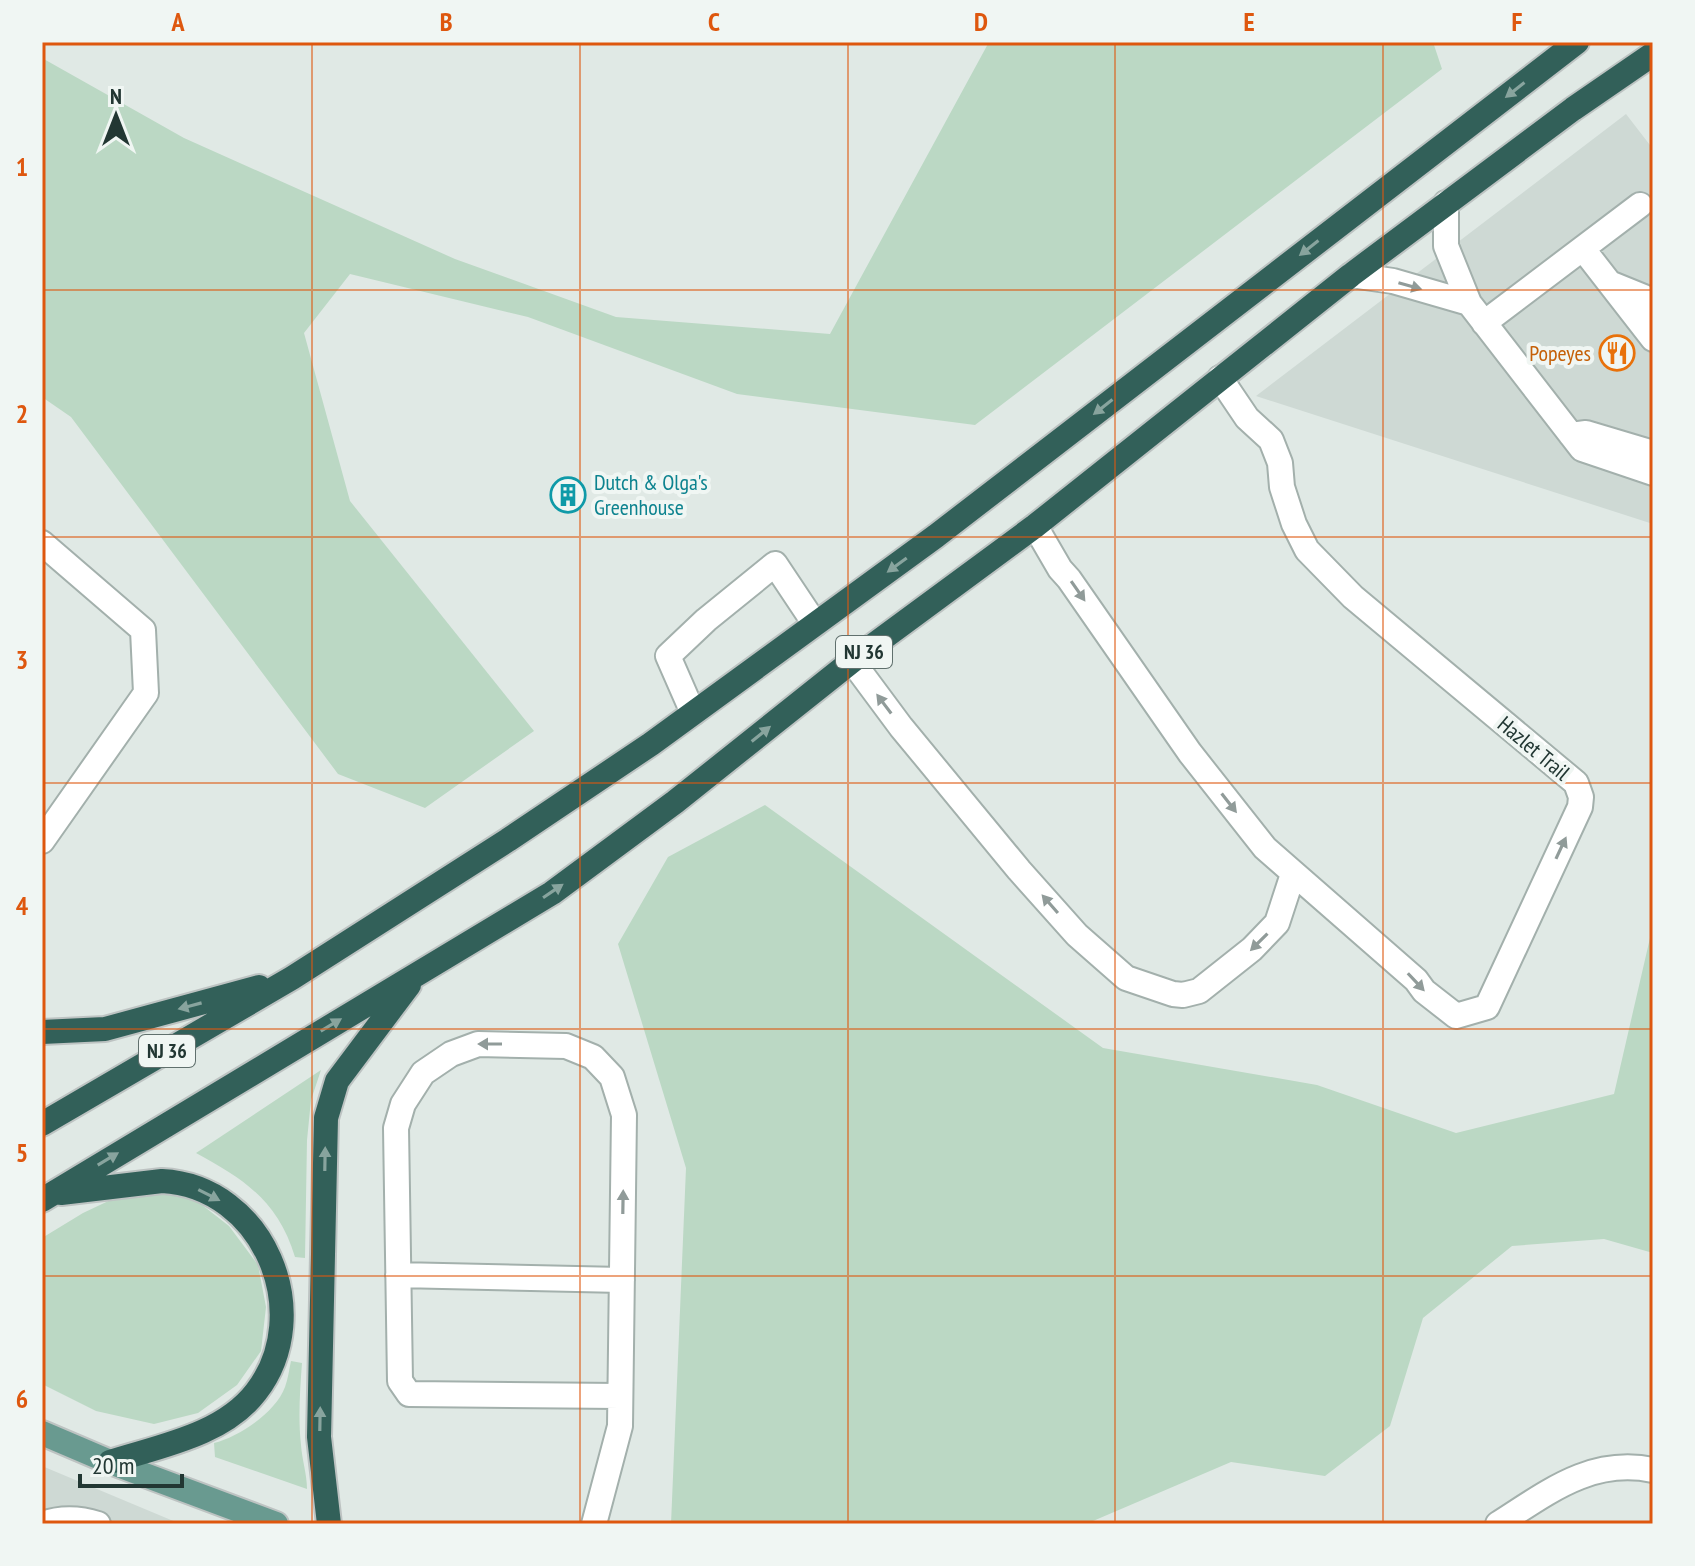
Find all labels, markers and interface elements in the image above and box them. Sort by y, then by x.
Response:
text: A [170,5,185,38]
text: B [440,5,453,38]
text: C [708,5,720,38]
text: D [974,5,988,38]
text: E [1243,5,1255,38]
text: F [1512,5,1523,38]
north arrow [76,76,156,156]
one-way arrow [1505,81,1525,97]
text: N [110,82,122,110]
text: 1 [16,150,28,183]
one-way arrow [1299,240,1319,256]
one-way arrow [1399,280,1423,293]
restaurant icon: Popeyes [1598,334,1636,372]
place label: Popeyes [1529,339,1591,367]
text: 2 [16,397,28,430]
one-way arrow [1093,398,1113,415]
place label: Dutch & Olga's Greenhouse [594,468,708,521]
building icon: Dutch & Olga's Greenhouse [549,476,587,514]
one-way arrow [886,556,907,572]
one-way arrow [1070,581,1085,602]
road number: NJ 36 [836,636,892,668]
text: 3 [16,643,28,676]
one-way arrow [876,694,892,714]
street label: Hazlet Trail [1492,710,1576,787]
one-way arrow [751,726,771,743]
one-way arrow [1220,793,1237,813]
one-way arrow [1554,836,1568,860]
one-way arrow [543,884,564,899]
text: 4 [16,889,29,922]
one-way arrow [1042,894,1059,914]
one-way arrow [1250,932,1268,951]
one-way arrow [1406,972,1424,991]
one-way arrow [177,1000,201,1013]
one-way arrow [320,1019,342,1033]
road number: NJ 36 [139,1035,195,1067]
one-way arrow [477,1038,502,1050]
text: 5 [16,1136,28,1169]
one-way arrow [318,1146,331,1171]
one-way arrow [97,1152,119,1166]
one-way arrow [198,1187,220,1201]
one-way arrow [617,1189,629,1214]
text: 6 [16,1382,28,1415]
one-way arrow [314,1406,326,1431]
scale bar [80,1438,182,1488]
text: 20 m [92,1450,134,1481]

